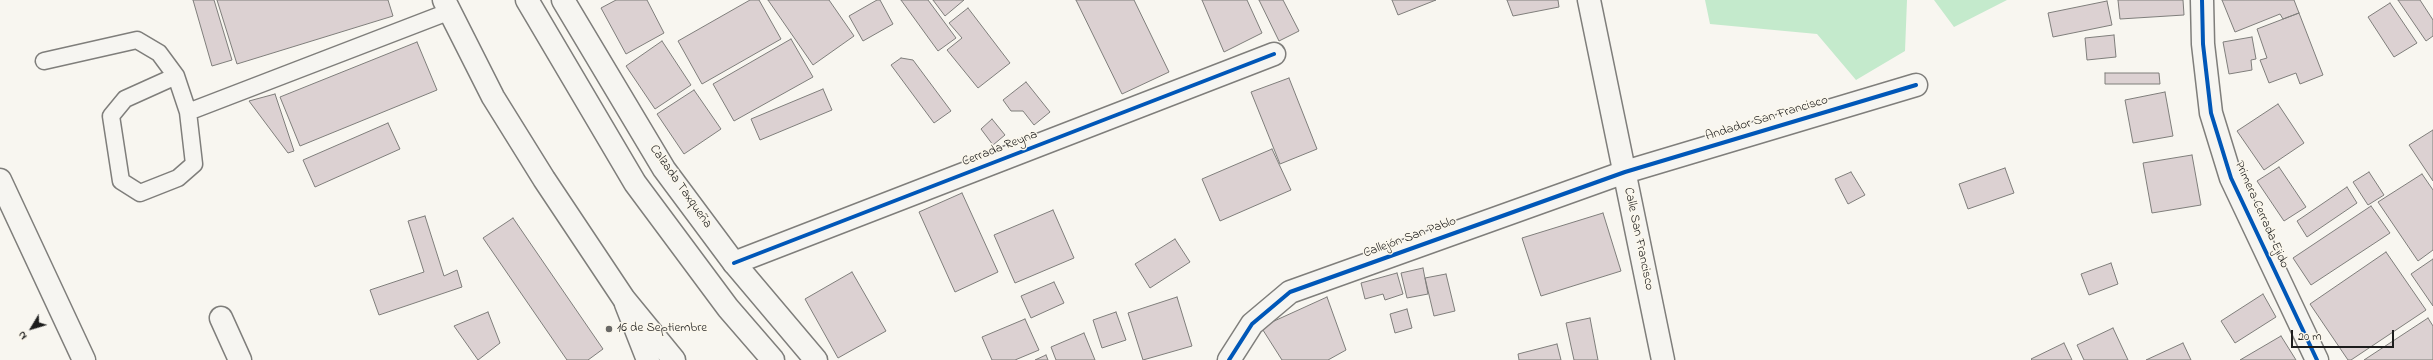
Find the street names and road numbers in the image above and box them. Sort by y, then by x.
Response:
street label: Andador San Francisco [1704,93,1830,145]
street label: Cerrada Reyna [960,128,1040,170]
street label: Calzada Taxqueña [645,142,715,232]
street label: Primera Cerrada Ejido [2230,159,2292,271]
street label: Calle San Francisco [1619,186,1657,292]
street label: Callejón San Pablo [1361,214,1459,262]

